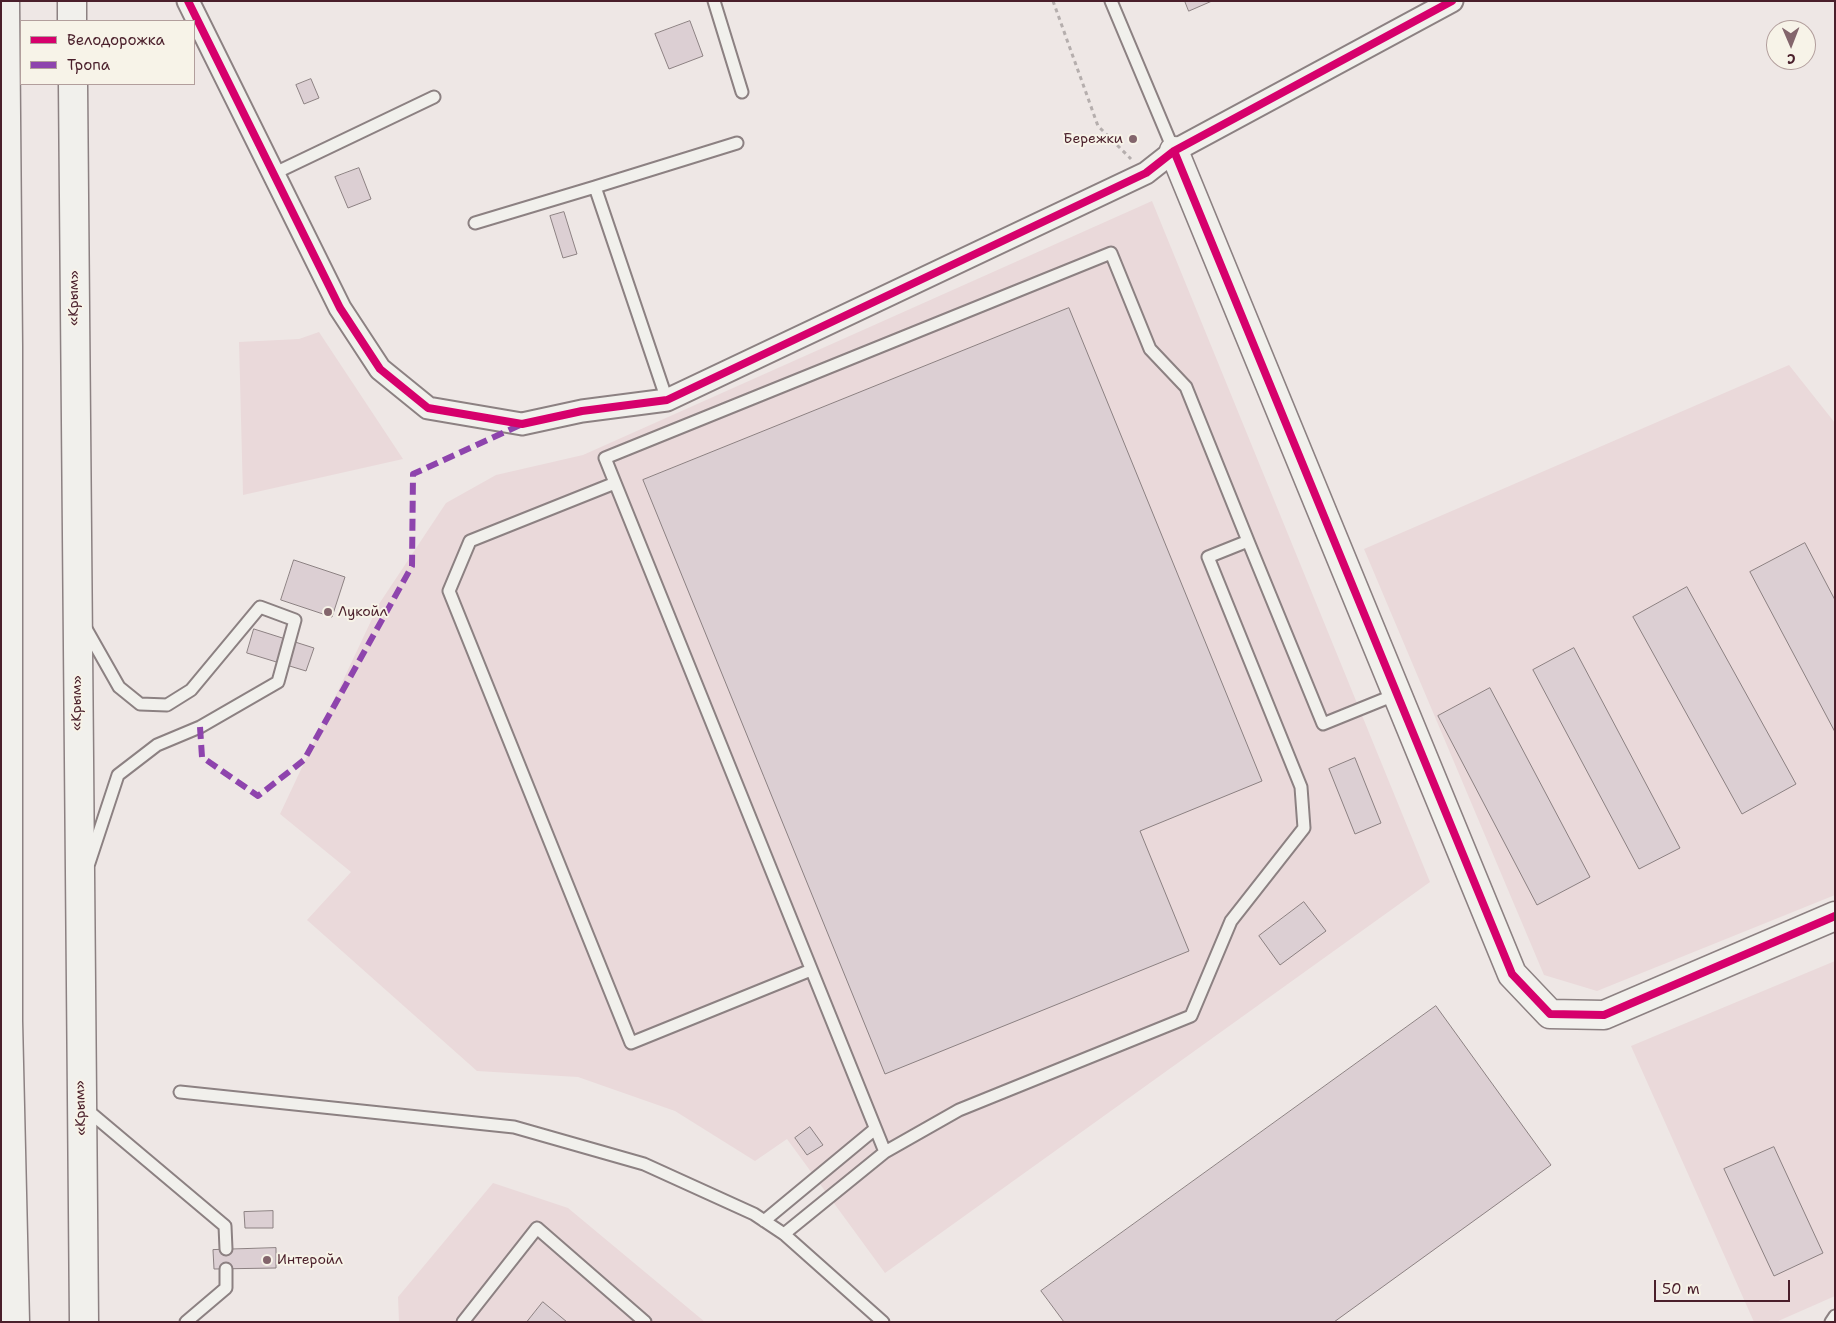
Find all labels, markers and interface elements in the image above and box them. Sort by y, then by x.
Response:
legend [20,20,195,85]
north arrow [1766,20,1816,70]
text: Велодорожка [67,30,165,50]
text: С [1787,50,1796,68]
text: Тропа [67,55,110,75]
place label: Бережки [1063,131,1123,147]
marker: Бережки [1127,133,1139,145]
street label: «Крым» [66,270,82,326]
place label: Лукойл [338,604,388,620]
marker: Лукойл [322,606,334,618]
street label: «Крым» [69,675,85,731]
street label: «Крым» [72,1080,90,1136]
place label: Интеройл [277,1252,343,1268]
marker: Интеройл [261,1254,273,1266]
scale bar [1656,1270,1792,1302]
text: 50 m [1662,1279,1700,1299]

